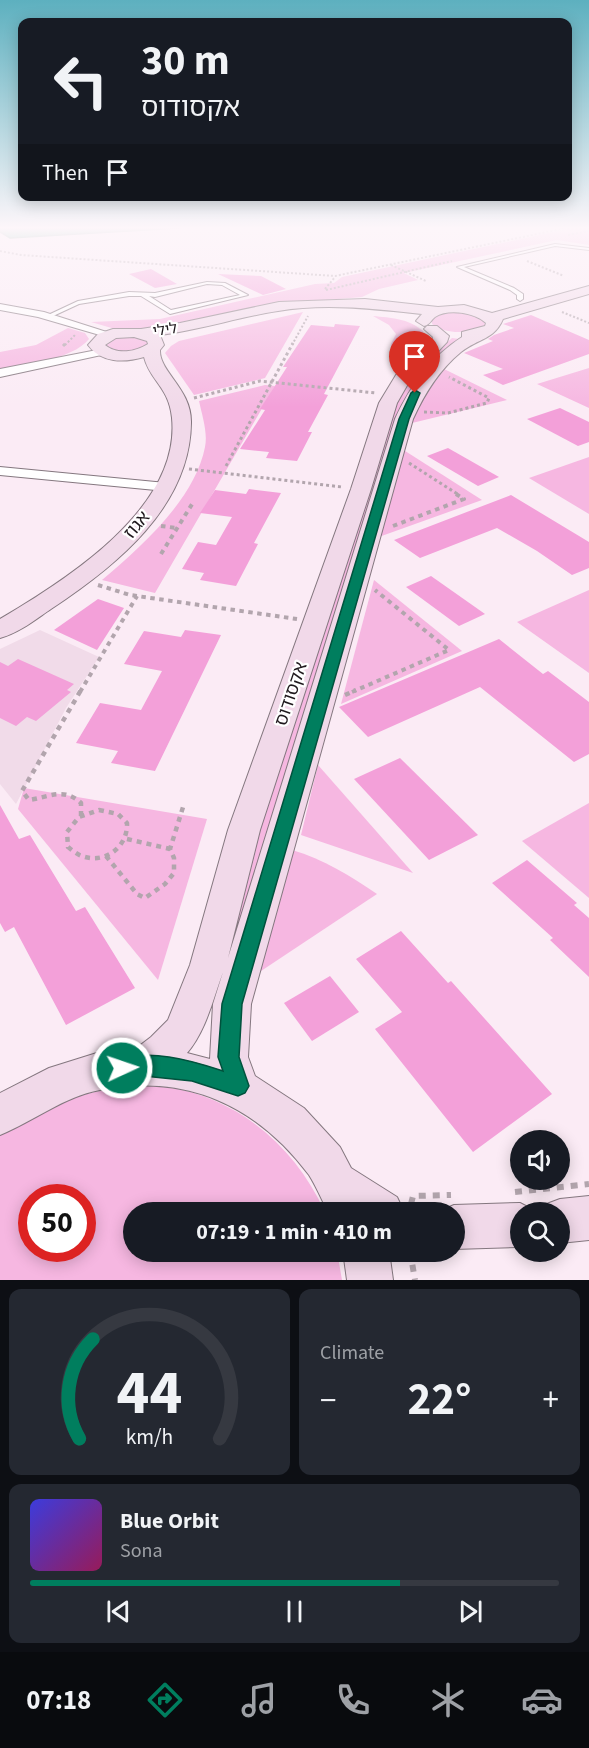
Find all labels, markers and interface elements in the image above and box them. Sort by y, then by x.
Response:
text: 30 m [141,31,230,91]
icon: left [42,42,120,120]
text: אקסודוס [141,88,240,127]
icon: arrive [101,156,134,189]
text: Then [42,157,89,189]
street label: לילי [151,318,179,342]
pin [389,331,440,393]
icon: arrive [398,340,431,373]
street label: אגוז [118,506,156,544]
street label: אקסודוס [268,659,314,729]
position arrow [90,1036,154,1100]
map controls [510,1130,570,1262]
button: sound [510,1130,570,1190]
speed limit sign: 50 [18,1184,96,1262]
button: search [510,1202,570,1262]
text: 07:19 · 1 min · 410 m [196,1216,392,1248]
text: Climate [320,1339,384,1367]
text: 44 [117,1349,182,1438]
text: 22° [408,1368,471,1432]
text: − [320,1377,336,1424]
text: + [543,1377,559,1424]
text: km/h [126,1422,173,1453]
text: Blue Orbit [120,1505,219,1537]
text: Sona [120,1537,163,1565]
icon: previous [102,1595,135,1628]
icon: pause [278,1595,311,1628]
icon: next [454,1595,487,1628]
icon: directions [144,1679,186,1721]
icon: music [238,1679,280,1721]
icon: phone [332,1679,374,1721]
icon: climate [427,1679,469,1721]
icon: car [521,1679,563,1721]
text: 07:18 [26,1681,91,1720]

